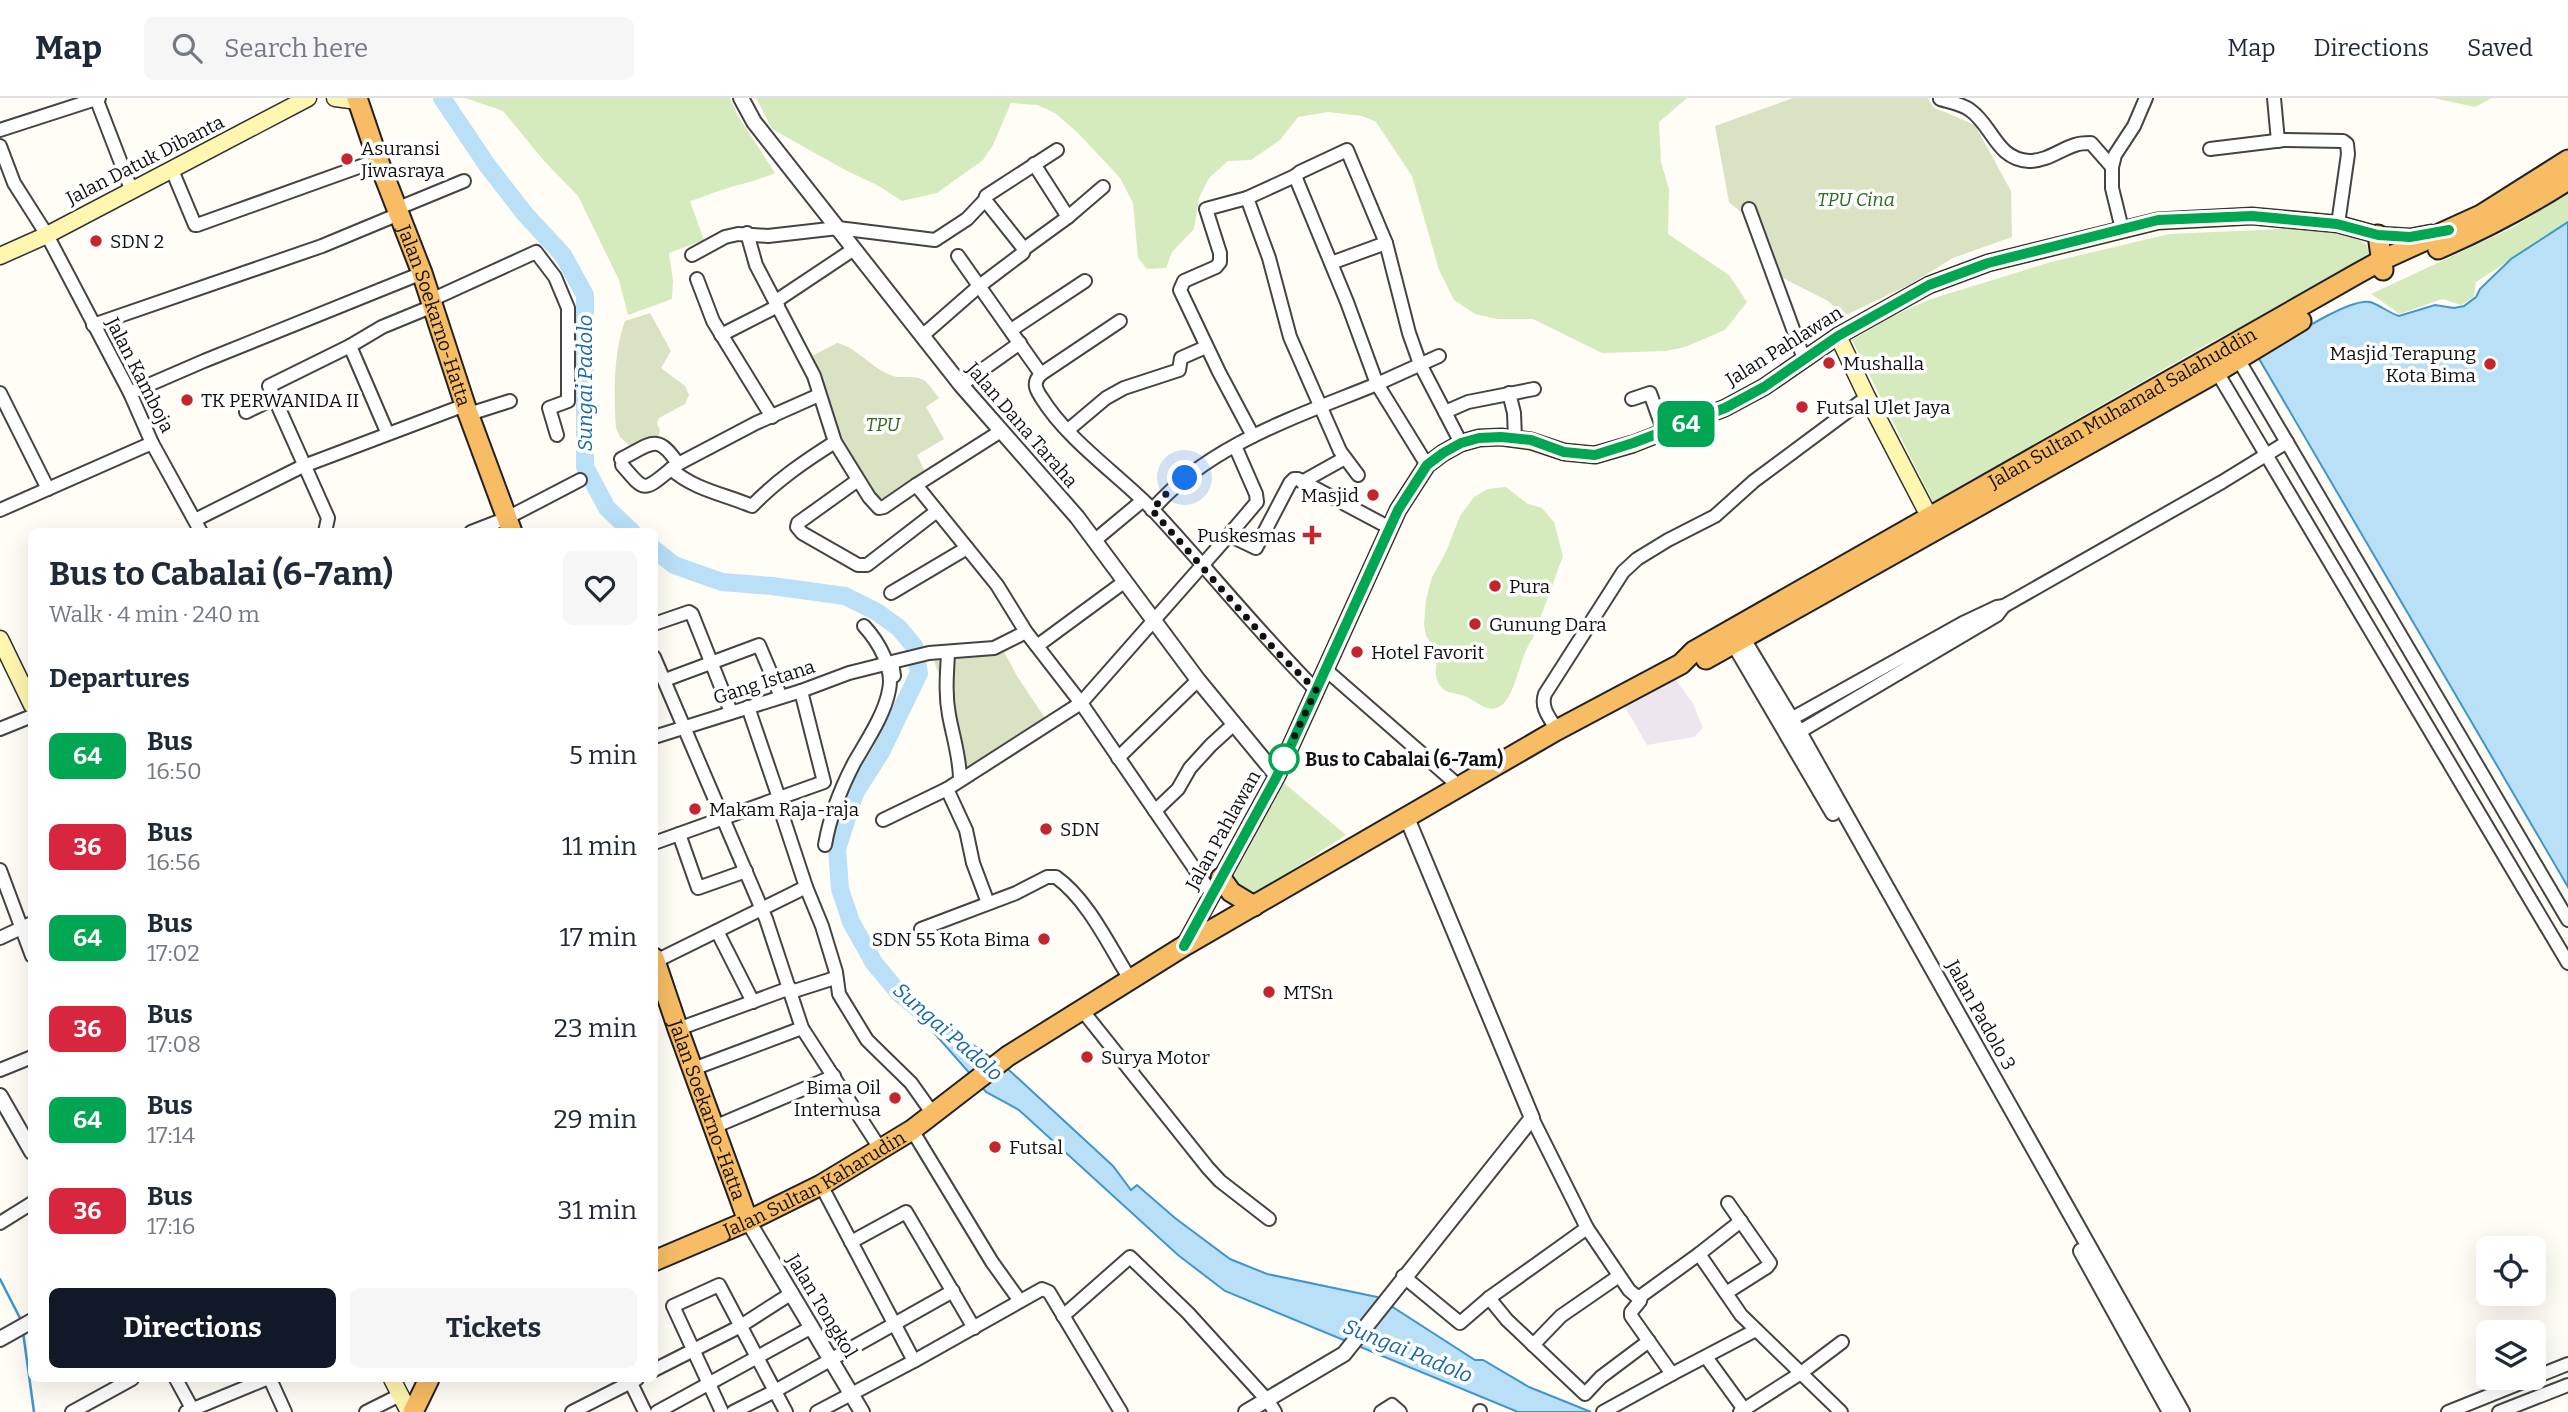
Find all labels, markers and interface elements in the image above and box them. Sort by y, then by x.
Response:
search box [144,17,634,80]
text: Map [35,28,102,68]
icon: search [168,29,206,67]
text: Search here [224,33,368,64]
text: Map [2227,34,2276,62]
text: Directions [2314,34,2429,62]
text: Saved [2467,34,2533,62]
street label: Jalan Datuk Dibanta [61,110,228,210]
place label: Asuransi Jiwasraya [360,137,445,182]
marker: Asuransi Jiwasraya [339,151,355,167]
park label: TPU Cina [1817,188,1895,211]
street label: Jalan Soekarno-Hatta [393,221,476,410]
place label: SDN 2 [110,230,164,253]
marker: SDN 2 [88,233,104,249]
street label: Jalan Pahlawan [1721,301,1847,392]
street label: Jalan Kamboja [101,313,179,437]
water label: Sungai Padolo [572,314,598,452]
street label: Jalan Sultan Muhamad Salahuddin [1983,322,2260,493]
place label: Masjid Terapung Kota Bima [2330,342,2477,387]
place label: Mushalla [1843,352,1925,375]
marker: Mushalla [1821,355,1837,371]
marker: Masjid Terapung Kota Bima [2482,356,2498,372]
street label: Jalan Dana Taraha [961,357,1083,493]
place label: TK PERWANIDA II [201,389,359,412]
marker: TK PERWANIDA II [179,392,195,408]
place label: Futsal Ulet Jaya [1816,396,1951,419]
marker: Futsal Ulet Jaya [1794,399,1810,415]
line badge: 64 [1654,401,1718,447]
text: 64 [1672,410,1700,438]
park label: TPU [866,413,902,436]
your location [1167,460,1202,495]
place label: Masjid [1301,484,1359,507]
marker: Masjid [1365,487,1381,503]
place label: Puskesmas [1197,524,1296,547]
marker: Puskesmas [1302,525,1322,545]
button: heart [563,551,637,625]
text: Bus to Cabalai (6-7am) [49,554,393,594]
place label: Pura [1509,575,1551,598]
marker: Pura [1487,578,1503,594]
text: Walk · 4 min · 240 m [49,600,260,628]
place label: Gunung Dara [1489,613,1607,636]
marker: Gunung Dara [1467,616,1483,632]
place label: Hotel Favorit [1371,641,1484,664]
marker: Hotel Favorit [1349,644,1365,660]
street label: Gang Istana [710,655,818,709]
text: Departures [49,663,190,694]
text: Bus [147,726,193,757]
text: 5 min [569,740,637,771]
text: 64 [73,742,102,770]
marker: Bus to Cabalai (6-7am) [1269,744,1299,774]
place label: Bus to Cabalai (6-7am) [1305,748,1503,771]
text: 16:50 [147,757,202,785]
street label: Jalan Pahlawan [1180,766,1265,895]
place label: Makam Raja-raja [709,798,860,821]
marker: Makam Raja-raja [687,801,703,817]
text: Bus [147,817,193,848]
place label: SDN [1060,818,1100,841]
marker: SDN [1038,821,1054,837]
text: 11 min [562,831,637,862]
text: 36 [73,833,102,861]
text: 16:56 [147,848,200,876]
text: Bus [147,908,193,939]
text: 17 min [559,922,637,953]
text: 64 [73,924,102,952]
place label: SDN 55 Kota Bima [872,928,1031,951]
marker: SDN 55 Kota Bima [1036,931,1052,947]
text: 17:02 [147,939,200,967]
street label: Jalan Padolo 3 [1941,955,2021,1074]
water label: Sungai Padolo [888,977,1008,1087]
place label: MTSn [1283,981,1333,1004]
marker: MTSn [1261,984,1277,1000]
text: Bus [147,999,193,1030]
text: 23 min [554,1013,637,1044]
text: 36 [73,1015,102,1043]
street label: Jalan Soekarno-Hatta [664,1016,751,1204]
text: 17:08 [147,1030,201,1058]
place label: Surya Motor [1101,1046,1210,1069]
marker: Surya Motor [1079,1049,1095,1065]
place label: Bima Oil Internusa [794,1076,882,1121]
text: Bus [147,1090,193,1121]
marker: Bima Oil Internusa [887,1090,903,1106]
text: 29 min [553,1104,637,1135]
text: 64 [73,1106,102,1134]
text: 17:14 [147,1121,195,1149]
street label: Jalan Sultan Kaharudin [719,1125,909,1242]
place label: Futsal [1009,1136,1063,1159]
marker: Futsal [987,1139,1003,1155]
text: Bus [147,1181,193,1212]
text: 31 min [557,1195,637,1226]
text: 36 [73,1197,102,1225]
text: 17:16 [147,1212,195,1240]
map controls [2476,1236,2546,1390]
button: locate [2476,1236,2546,1306]
street label: Jalan Tongkol [781,1249,862,1362]
button: Directions [49,1288,336,1368]
button: Tickets [350,1288,637,1368]
water label: Sungai Padolo [1340,1313,1476,1389]
button: layers [2476,1320,2546,1390]

